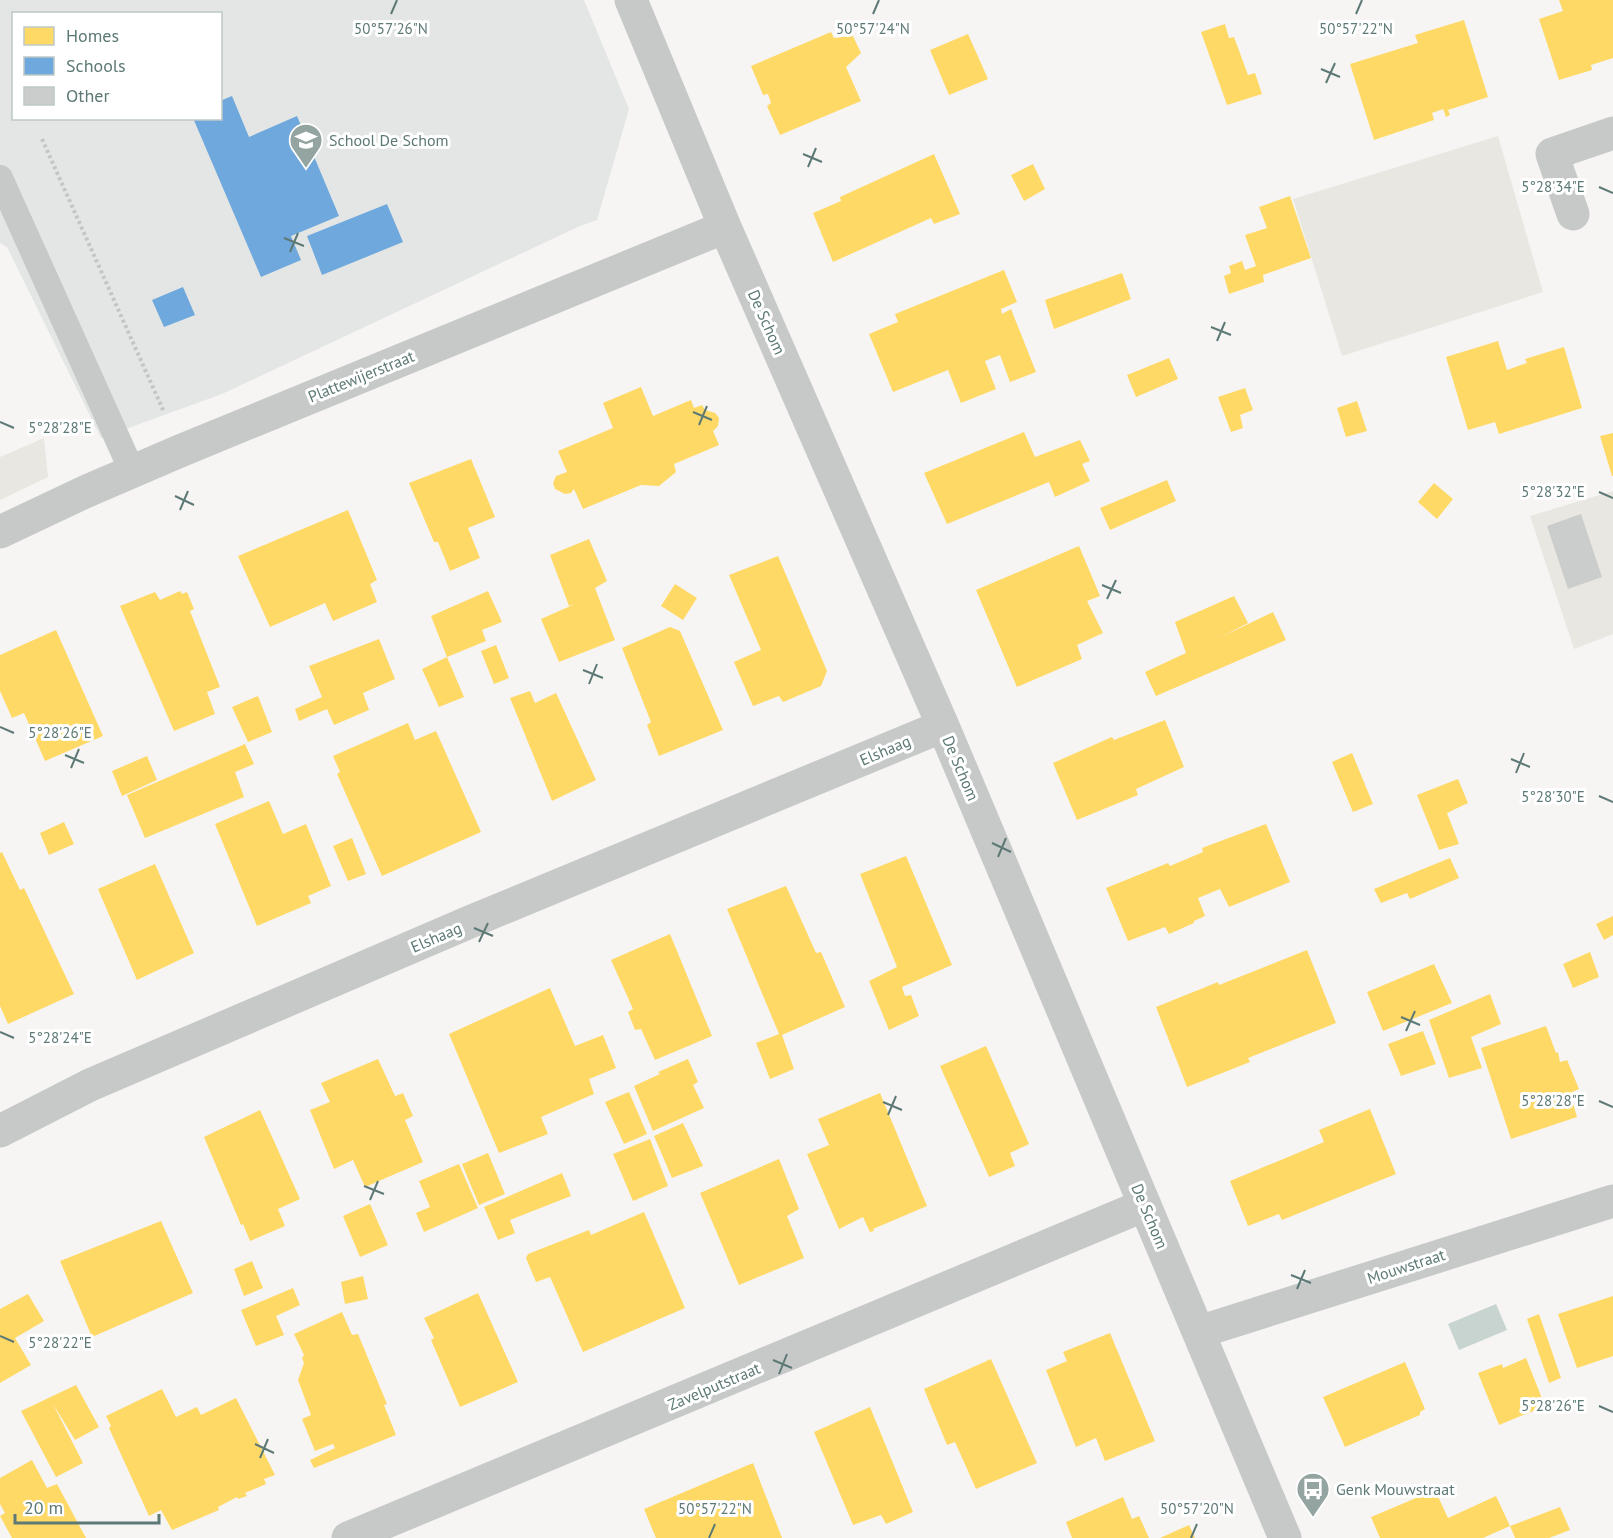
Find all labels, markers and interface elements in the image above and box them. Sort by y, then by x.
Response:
legend [12,12,222,120]
text: 50°57'26"N [354,19,428,38]
text: 50°57'24"N [836,19,910,38]
text: 50°57'22"N [1319,19,1393,38]
text: Homes [66,24,119,47]
text: Schools [66,54,126,77]
text: Other [66,84,110,107]
school or university icon: School De Schom [288,122,324,169]
place label: School De Schom [329,130,448,150]
text: 5°28'34"E [1521,177,1585,196]
street label: De Schom [744,286,790,358]
street label: Plattewijerstraat [305,345,418,406]
text: 5°28'28"E [28,418,92,437]
text: 5°28'32"E [1521,482,1585,501]
text: 5°28'26"E [28,723,92,742]
street label: Elshaag [857,730,913,770]
street label: De Schom [938,732,984,804]
text: 5°28'30"E [1521,787,1585,806]
street label: Elshaag [408,917,464,957]
text: 5°28'24"E [28,1028,92,1047]
text: 5°28'28"E [1521,1091,1585,1110]
street label: De Schom [1127,1180,1173,1252]
street label: Mouwstraat [1365,1244,1448,1288]
text: 5°28'22"E [28,1333,92,1352]
street label: Zavelputstraat [665,1357,764,1414]
text: 5°28'26"E [1521,1396,1585,1415]
bus stop icon: Genk Mouwstraat [1295,1471,1331,1518]
place label: Genk Mouwstraat [1336,1479,1455,1499]
scale bar [15,1487,159,1525]
text: 20 m [24,1496,63,1519]
text: 50°57'22"N [678,1499,752,1518]
text: 50°57'20"N [1160,1499,1234,1518]

